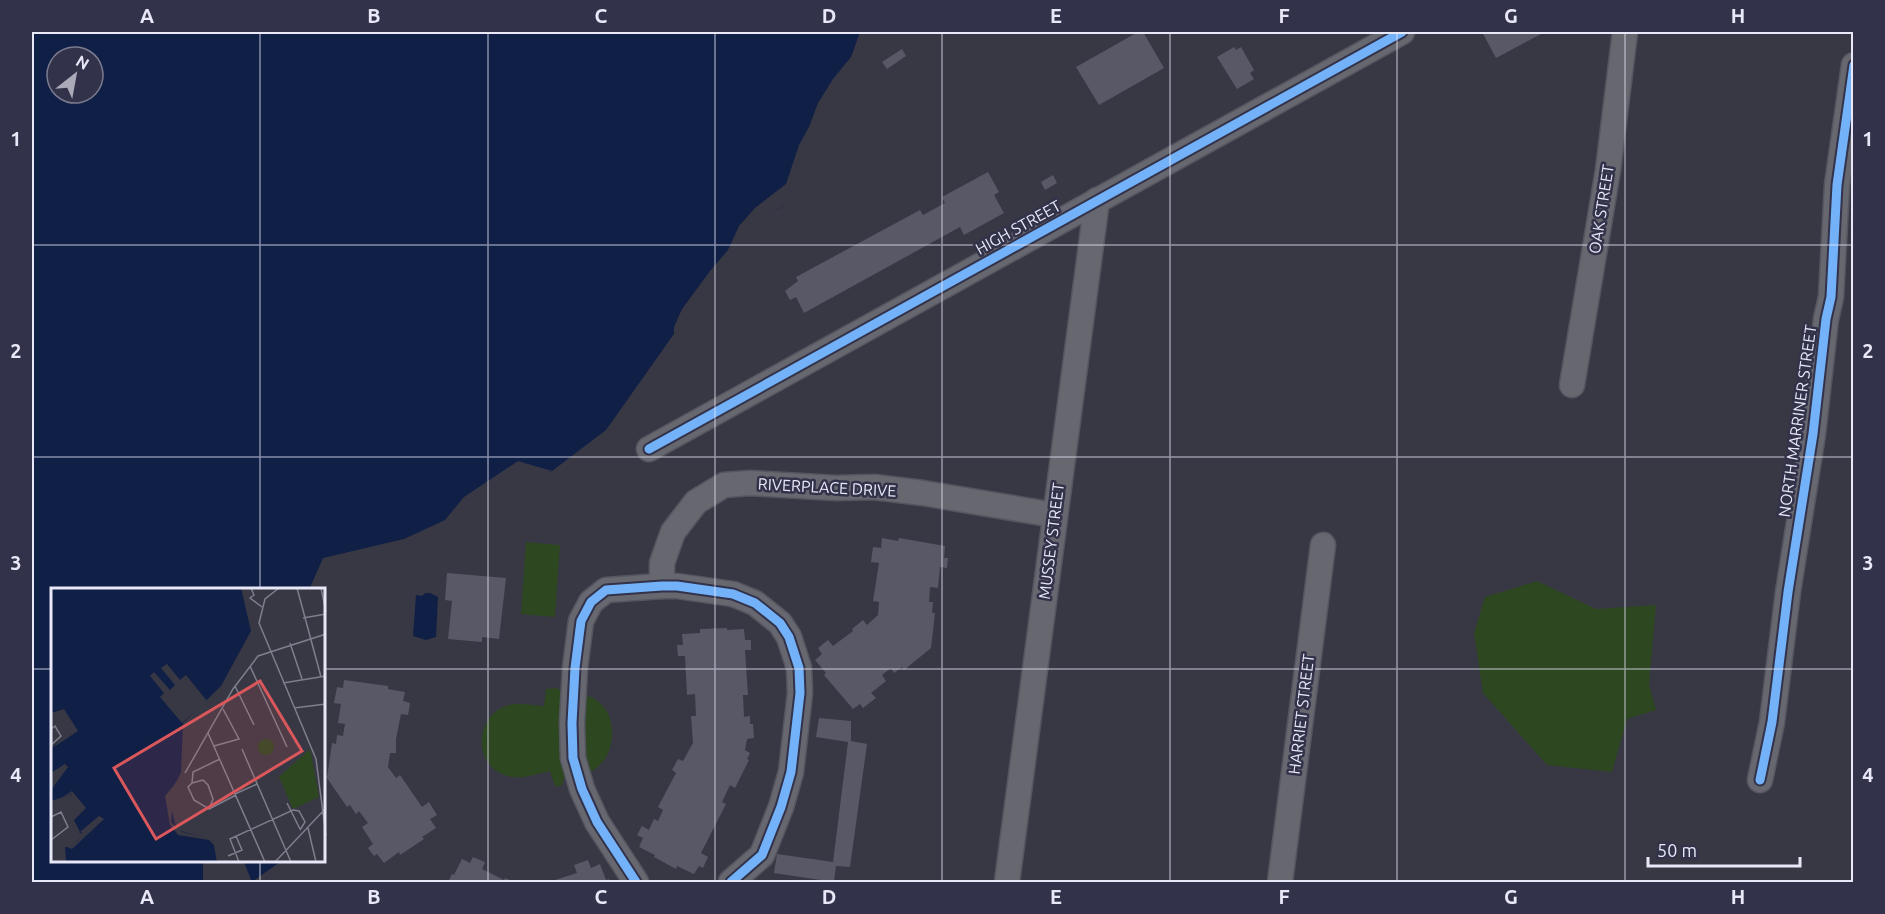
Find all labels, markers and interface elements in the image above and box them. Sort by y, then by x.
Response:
text: A [140,4,154,27]
text: B [367,4,381,27]
text: C [595,4,608,27]
text: D [822,4,836,27]
text: E [1050,4,1062,27]
text: F [1278,4,1290,27]
text: G [1504,4,1518,27]
text: H [1731,4,1745,27]
north arrow [45,45,105,105]
text: N [73,51,92,73]
text: 1 [10,127,22,150]
text: 1 [1862,127,1874,150]
street label: OAK STREET [1585,163,1617,255]
street label: HIGH STREET [972,196,1064,258]
street label: NORTH MARRINER STREET [1775,324,1819,518]
text: 2 [10,339,22,362]
text: 2 [1862,339,1874,362]
street label: RIVERPLACE DRIVE [757,474,897,500]
street label: MUSSEY STREET [1035,481,1067,600]
text: 3 [10,551,22,574]
text: 3 [1862,551,1874,574]
inset map [51,588,326,863]
street label: HARRIET STREET [1285,653,1317,775]
text: 4 [10,763,22,786]
text: 4 [1862,763,1874,786]
scale bar [1648,830,1800,868]
text: 50 m [1657,840,1697,860]
text: A [140,885,154,908]
text: B [367,885,381,908]
text: C [595,885,608,908]
text: D [822,885,836,908]
text: E [1050,885,1062,908]
text: F [1278,885,1290,908]
text: G [1504,885,1518,908]
text: H [1731,885,1745,908]

